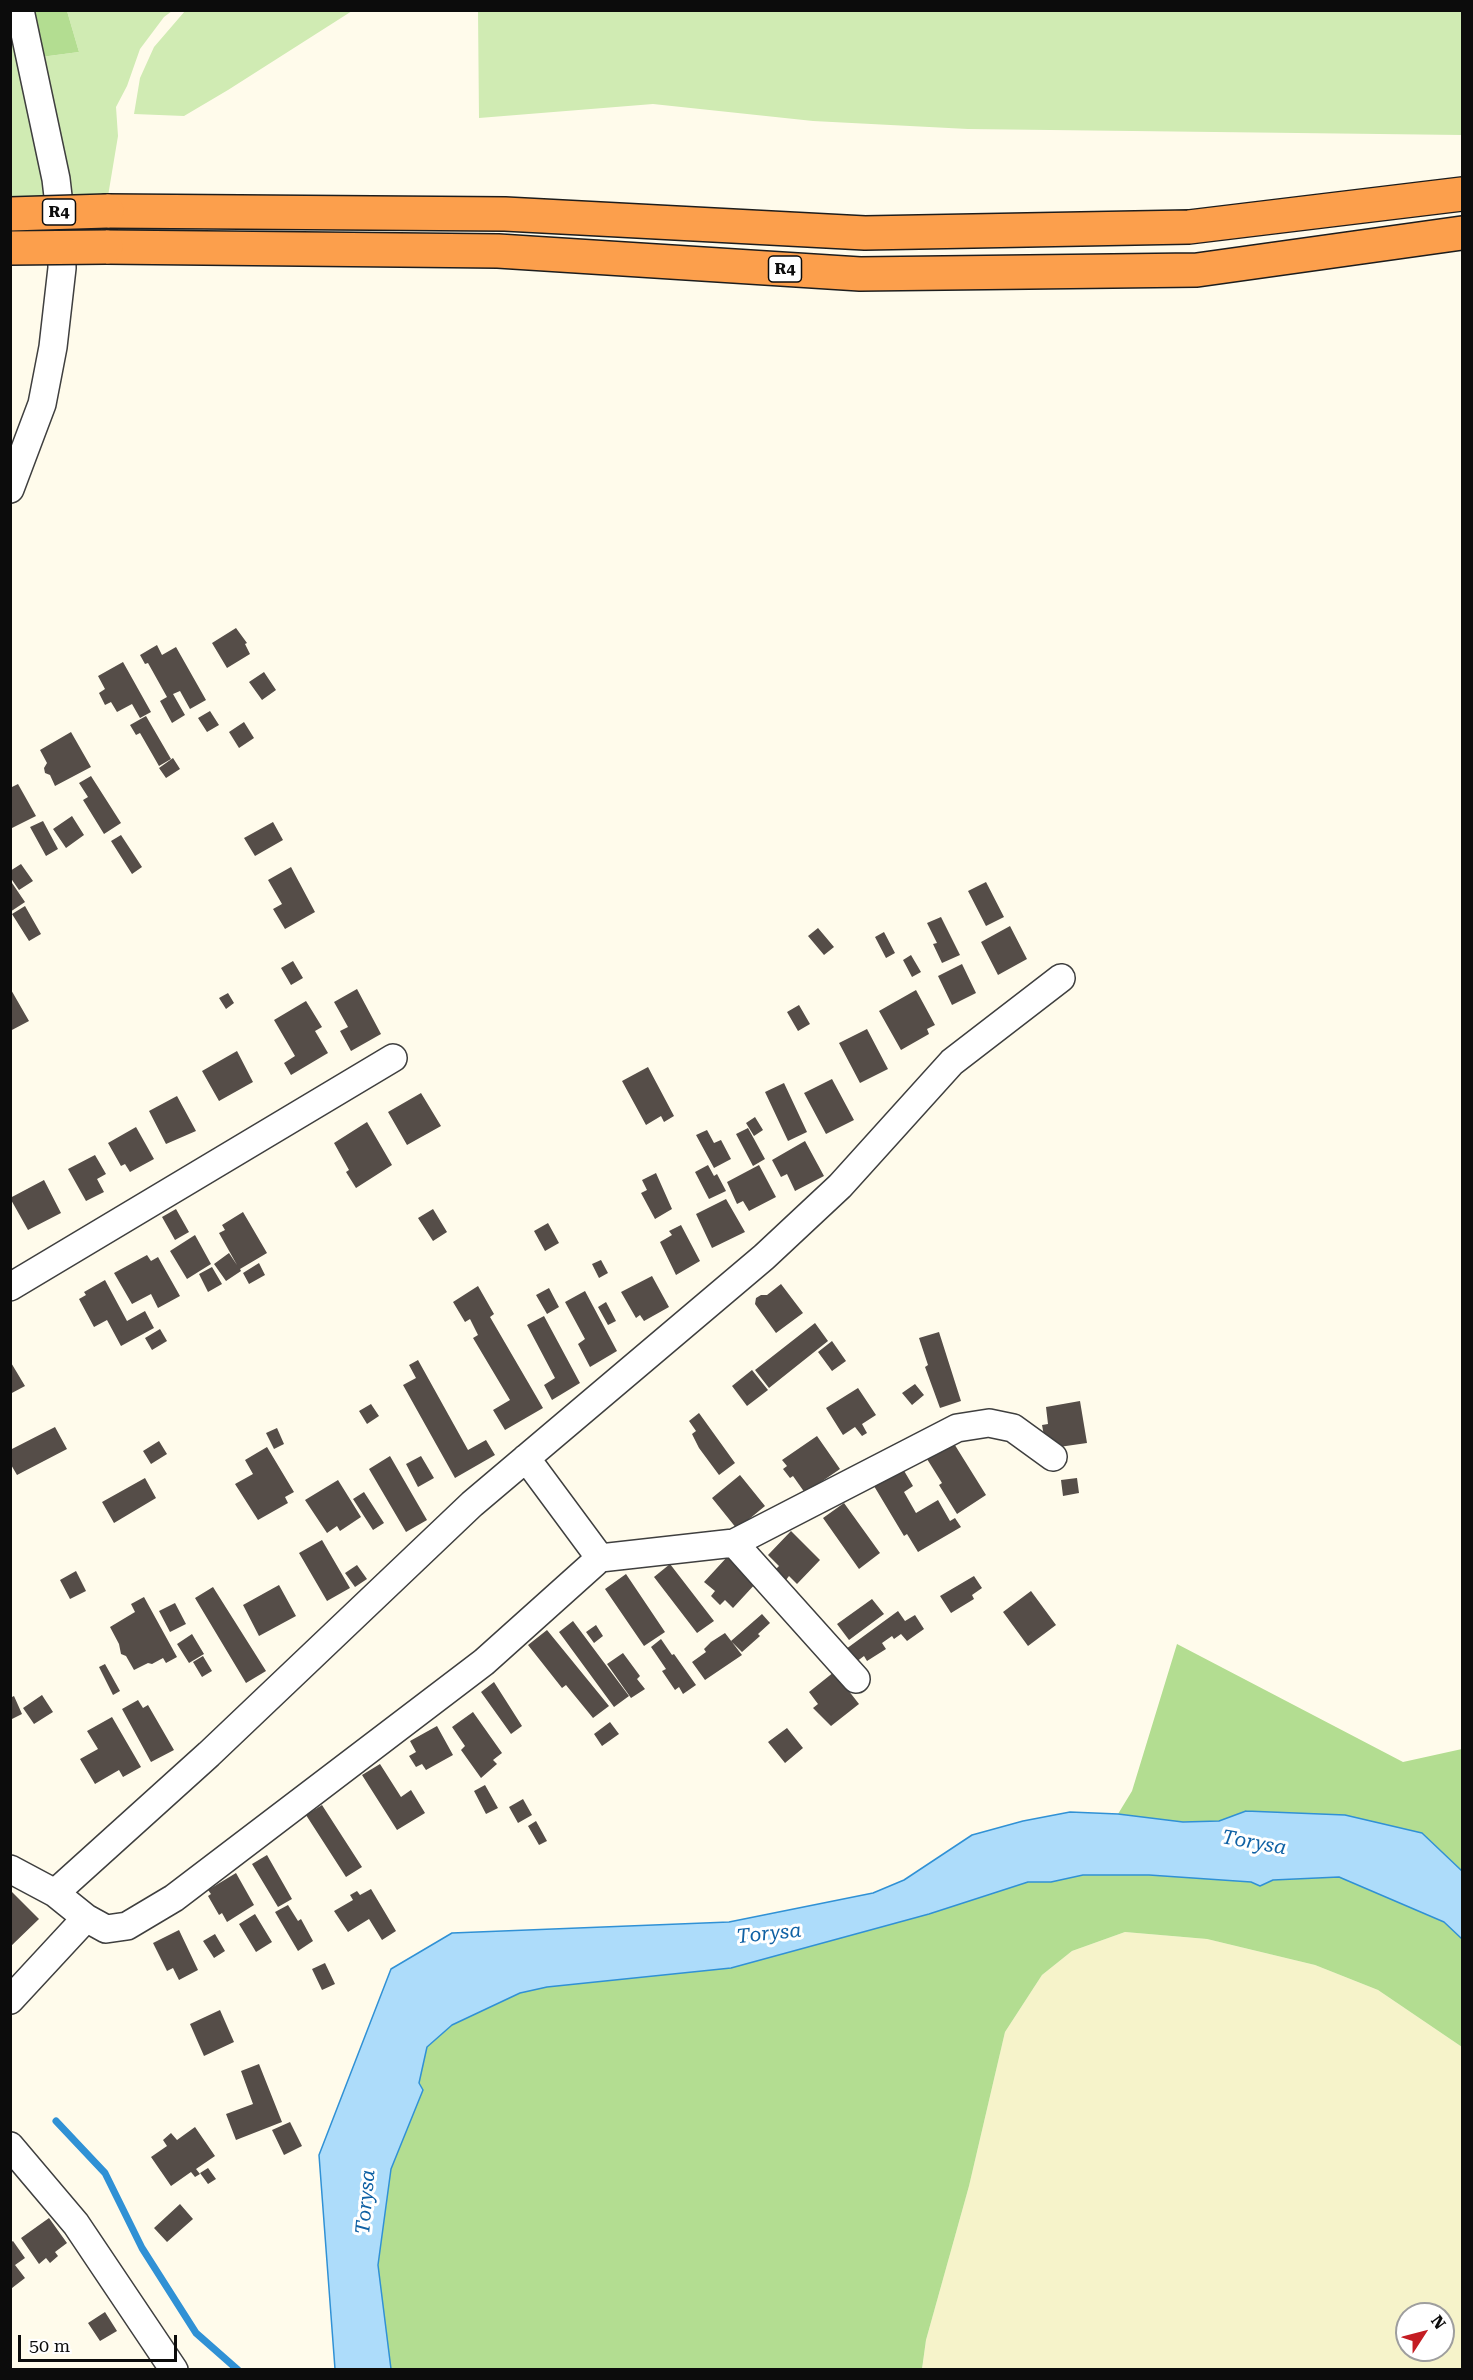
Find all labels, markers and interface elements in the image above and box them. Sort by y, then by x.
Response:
road number: R4 [42,199,76,225]
road number: R4 [768,256,802,282]
water label: Torysa [1220,1826,1288,1860]
water label: Torysa [735,1919,803,1949]
water label: Torysa [351,2169,381,2235]
north arrow [1395,2302,1455,2362]
text: N [1427,2312,1450,2333]
scale bar [21,2323,180,2361]
text: 50 m [29,2335,70,2356]

